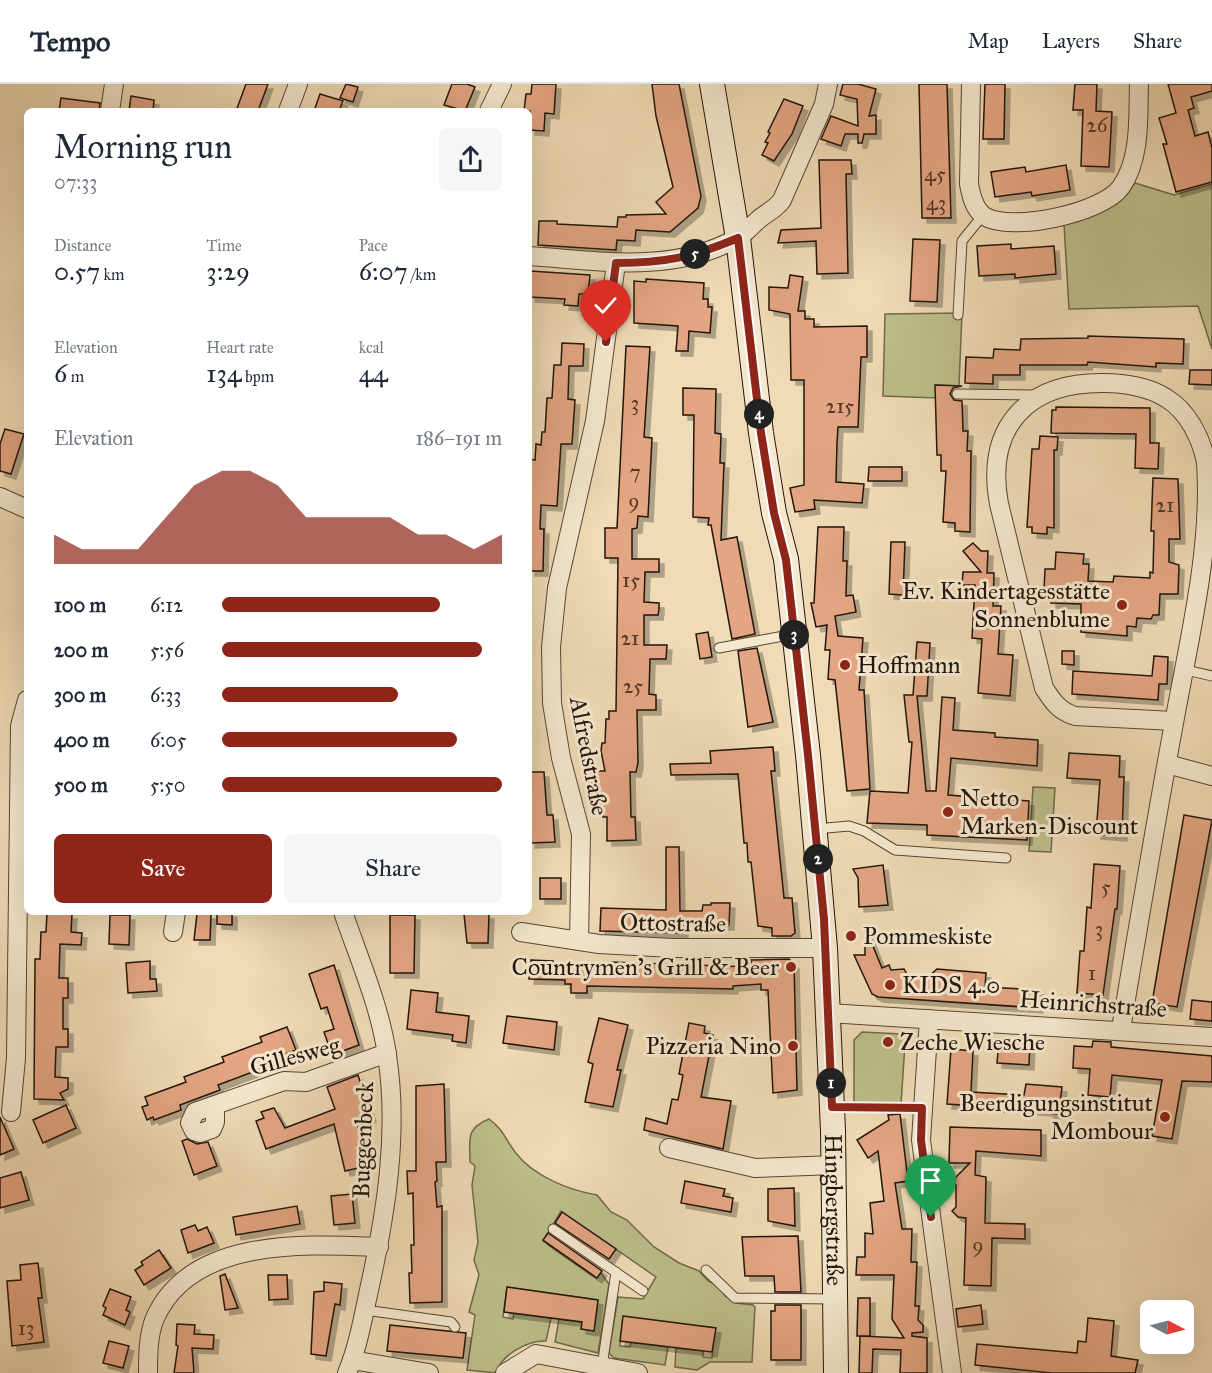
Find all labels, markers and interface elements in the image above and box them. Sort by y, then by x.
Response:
text: Tempo [30,24,110,59]
text: Map [968,28,1009,54]
text: Layers [1042,28,1100,54]
text: Share [1133,28,1182,54]
house number: 26 [1086,112,1109,138]
text: Morning run [54,127,232,167]
button: share [439,128,502,191]
house number: 45 [924,161,946,187]
text: 07:33 [54,170,97,194]
house number: 43 [926,190,946,216]
text: Distance [54,236,111,255]
text: Time [206,236,242,255]
text: Pace [359,236,388,255]
pin: 5 [680,239,710,269]
text: 5 [691,244,699,263]
text: 0.57 [54,255,100,287]
text: 3:29 [206,255,250,287]
text: 6:07 [359,255,408,287]
text: km [100,265,124,284]
text: /km [408,265,436,284]
pin [580,280,631,342]
icon: check [589,289,622,322]
text: Elevation [54,338,118,357]
text: Heart rate [206,338,274,357]
text: kcal [359,338,384,357]
text: 6 [54,357,67,389]
text: 134 [206,357,241,389]
text: 44 [359,357,388,389]
text: m [67,367,84,386]
text: bpm [241,367,274,386]
house number: 3 [631,390,639,416]
house number: 215 [826,393,854,419]
pin: 4 [744,399,774,429]
text: 4 [755,404,763,423]
text: Elevation [54,426,133,450]
text: 186–191 m [415,426,502,450]
house number: 7 [629,459,641,485]
house number: 9 [628,488,640,514]
house number: 21 [1156,492,1174,518]
house number: 15 [622,567,640,593]
place label: Ev. Kindertagesstätte Sonnenblume [902,576,1110,634]
text: 100 m [54,593,106,617]
text: 6:12 [150,593,183,617]
marker: Ev. Kindertagesstätte Sonnenblume [1115,598,1129,612]
pin: 3 [779,620,809,650]
house number: 21 [621,625,639,651]
text: 3 [791,625,797,644]
text: 200 m [54,638,108,662]
text: 5:56 [150,638,184,662]
place label: Hoffmann [857,650,960,680]
marker: Hoffmann [838,658,852,672]
house number: 25 [623,673,643,699]
text: 300 m [54,683,106,707]
text: 6:33 [150,683,181,707]
street label: Alfredstraße [563,693,615,818]
text: 400 m [54,728,110,752]
text: 6:05 [150,728,186,752]
text: 500 m [54,773,108,797]
text: 5:50 [150,773,185,797]
place label: Netto Marken-Discount [960,783,1139,841]
marker: Netto Marken-Discount [941,805,955,819]
button: Save [54,834,272,903]
button: Share [284,834,502,903]
pin: 2 [803,844,833,874]
text: 2 [814,849,822,868]
house number: 5 [1101,874,1111,900]
street label: Ottostraße [620,907,726,939]
house number: 3 [1095,916,1103,942]
place label: Pommeskiste [863,921,992,951]
marker: Pommeskiste [844,929,858,943]
place label: Countrymen's Grill & Beer [512,952,779,982]
marker: Countrymen's Grill & Beer [784,960,798,974]
house number: 1 [1088,960,1096,986]
place label: KIDS 4.0 [902,970,1000,1000]
marker: KIDS 4.0 [883,978,897,992]
street label: Heinrichstraße [1018,984,1168,1024]
place label: Zeche Wiesche [900,1027,1045,1057]
street label: Gillesweg [246,1029,344,1082]
place label: Pizzeria Nino [645,1031,781,1061]
marker: Zeche Wiesche [881,1035,895,1049]
marker: Pizzeria Nino [786,1039,800,1053]
pin: 1 [816,1068,846,1098]
text: 1 [828,1073,834,1092]
street label: Buggenbeck [346,1080,380,1199]
place label: Beerdigungsinstitut Mombour [959,1088,1154,1146]
marker: Beerdigungsinstitut Mombour [1158,1110,1172,1124]
street label: Hingbergstraße [818,1133,850,1286]
pin [905,1155,956,1217]
icon: arrive [914,1164,947,1197]
house number: 9 [972,1232,984,1258]
north arrow [1140,1300,1194,1354]
map controls [1140,1300,1194,1354]
house number: 13 [18,1315,34,1341]

